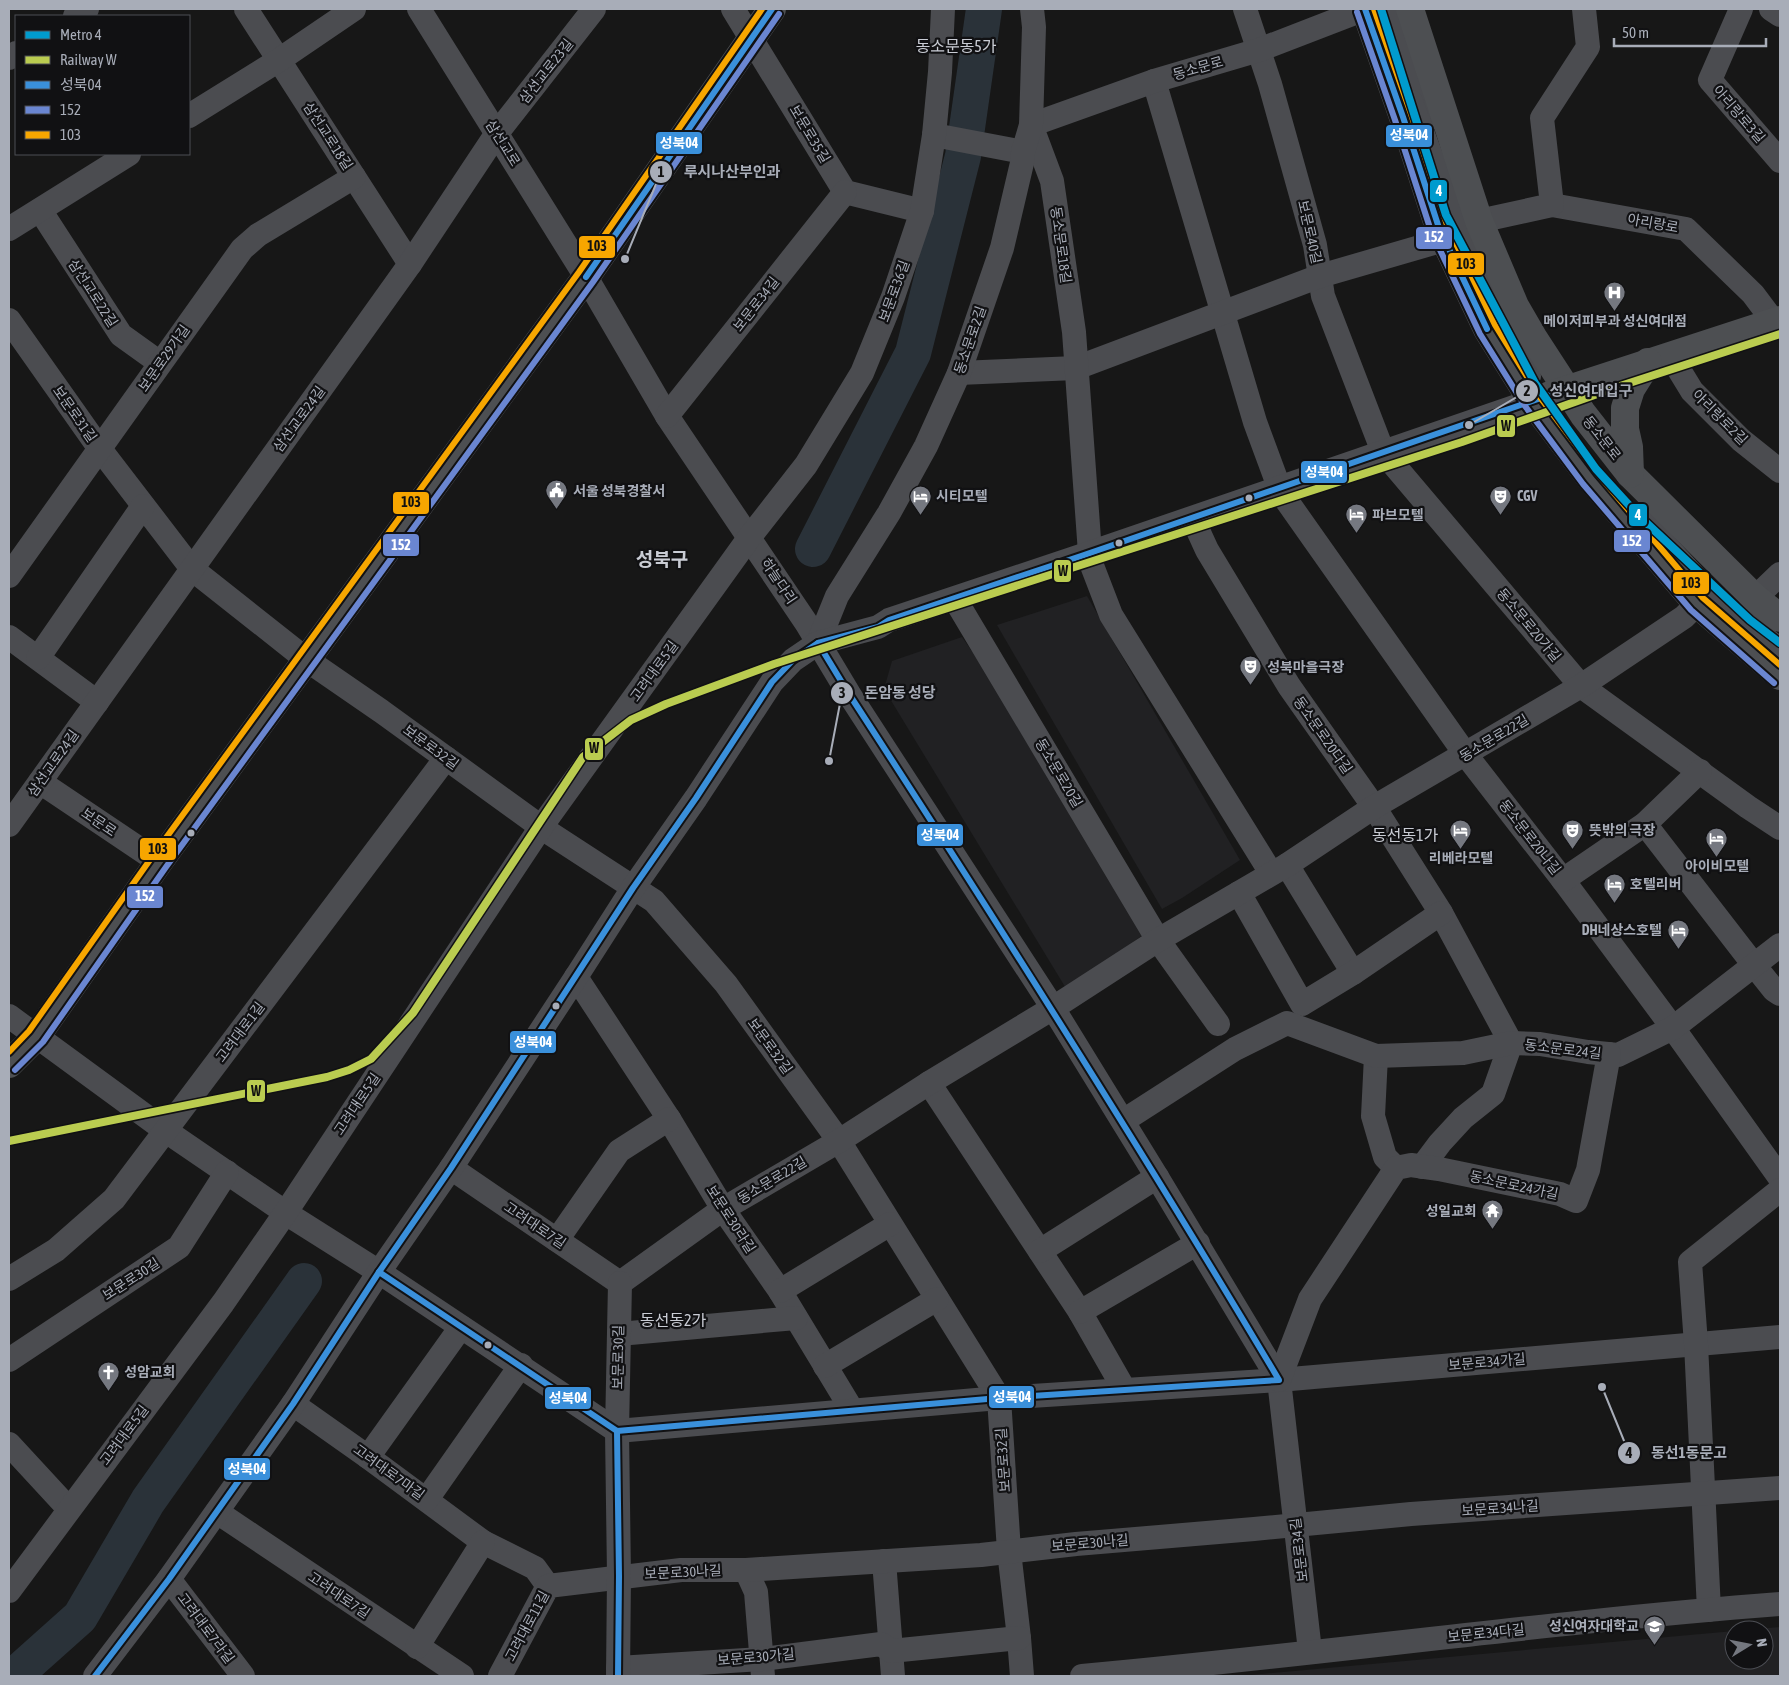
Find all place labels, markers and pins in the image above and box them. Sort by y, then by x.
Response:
callout: 루시나산부인과 [648,157,790,187]
hospital icon: 메이저피부과 성신여대점 [1603,281,1627,312]
place label: 메이저피부과 성신여대점 [1543,313,1687,329]
callout: 성신여대입구 [1515,376,1642,406]
public building icon: 서울 성북경찰서 [545,479,569,510]
place label: 서울 성북경찰서 [573,483,665,499]
hotel icon: 시티모텔 [908,484,932,515]
theatre icon: CGV [1489,484,1513,515]
place label: 시티모텔 [936,488,988,504]
place label: CGV [1517,488,1537,504]
unlabelled marker [1244,493,1254,503]
hotel icon: 파브모텔 [1344,503,1368,534]
place label: 파브모텔 [1372,507,1424,523]
unlabelled marker [1114,538,1124,548]
theatre icon: 성북마을극장 [1239,655,1263,686]
place label: 성북마을극장 [1267,659,1344,675]
callout: 돈암동 성당 [830,678,946,708]
hotel icon: 리베라모텔 [1449,818,1473,849]
theatre icon: 뜻밖의 극장 [1561,818,1585,849]
place label: 뜻밖의 극장 [1589,822,1655,838]
hotel icon: 아이비모텔 [1705,826,1729,857]
unlabelled marker [186,828,196,838]
place label: 리베라모텔 [1429,850,1493,866]
place label: 아이비모텔 [1685,858,1749,874]
hotel icon: 호텔리버 [1602,872,1626,903]
place label: 호텔리버 [1630,876,1682,892]
hotel icon: DH네상스호텔 [1666,918,1690,949]
place label: DH네상스호텔 [1582,922,1662,938]
unlabelled marker [551,1001,561,1011]
temple icon: 성일교회 [1481,1199,1505,1230]
place label: 성일교회 [1425,1203,1477,1219]
unlabelled marker [483,1340,493,1350]
church icon: 성암교회 [96,1360,120,1391]
place label: 성암교회 [124,1364,176,1380]
callout: 동선1동문고 [1616,1438,1737,1468]
school or university icon: 성신여자대학교 [1643,1614,1667,1645]
place label: 성신여자대학교 [1549,1618,1639,1634]

